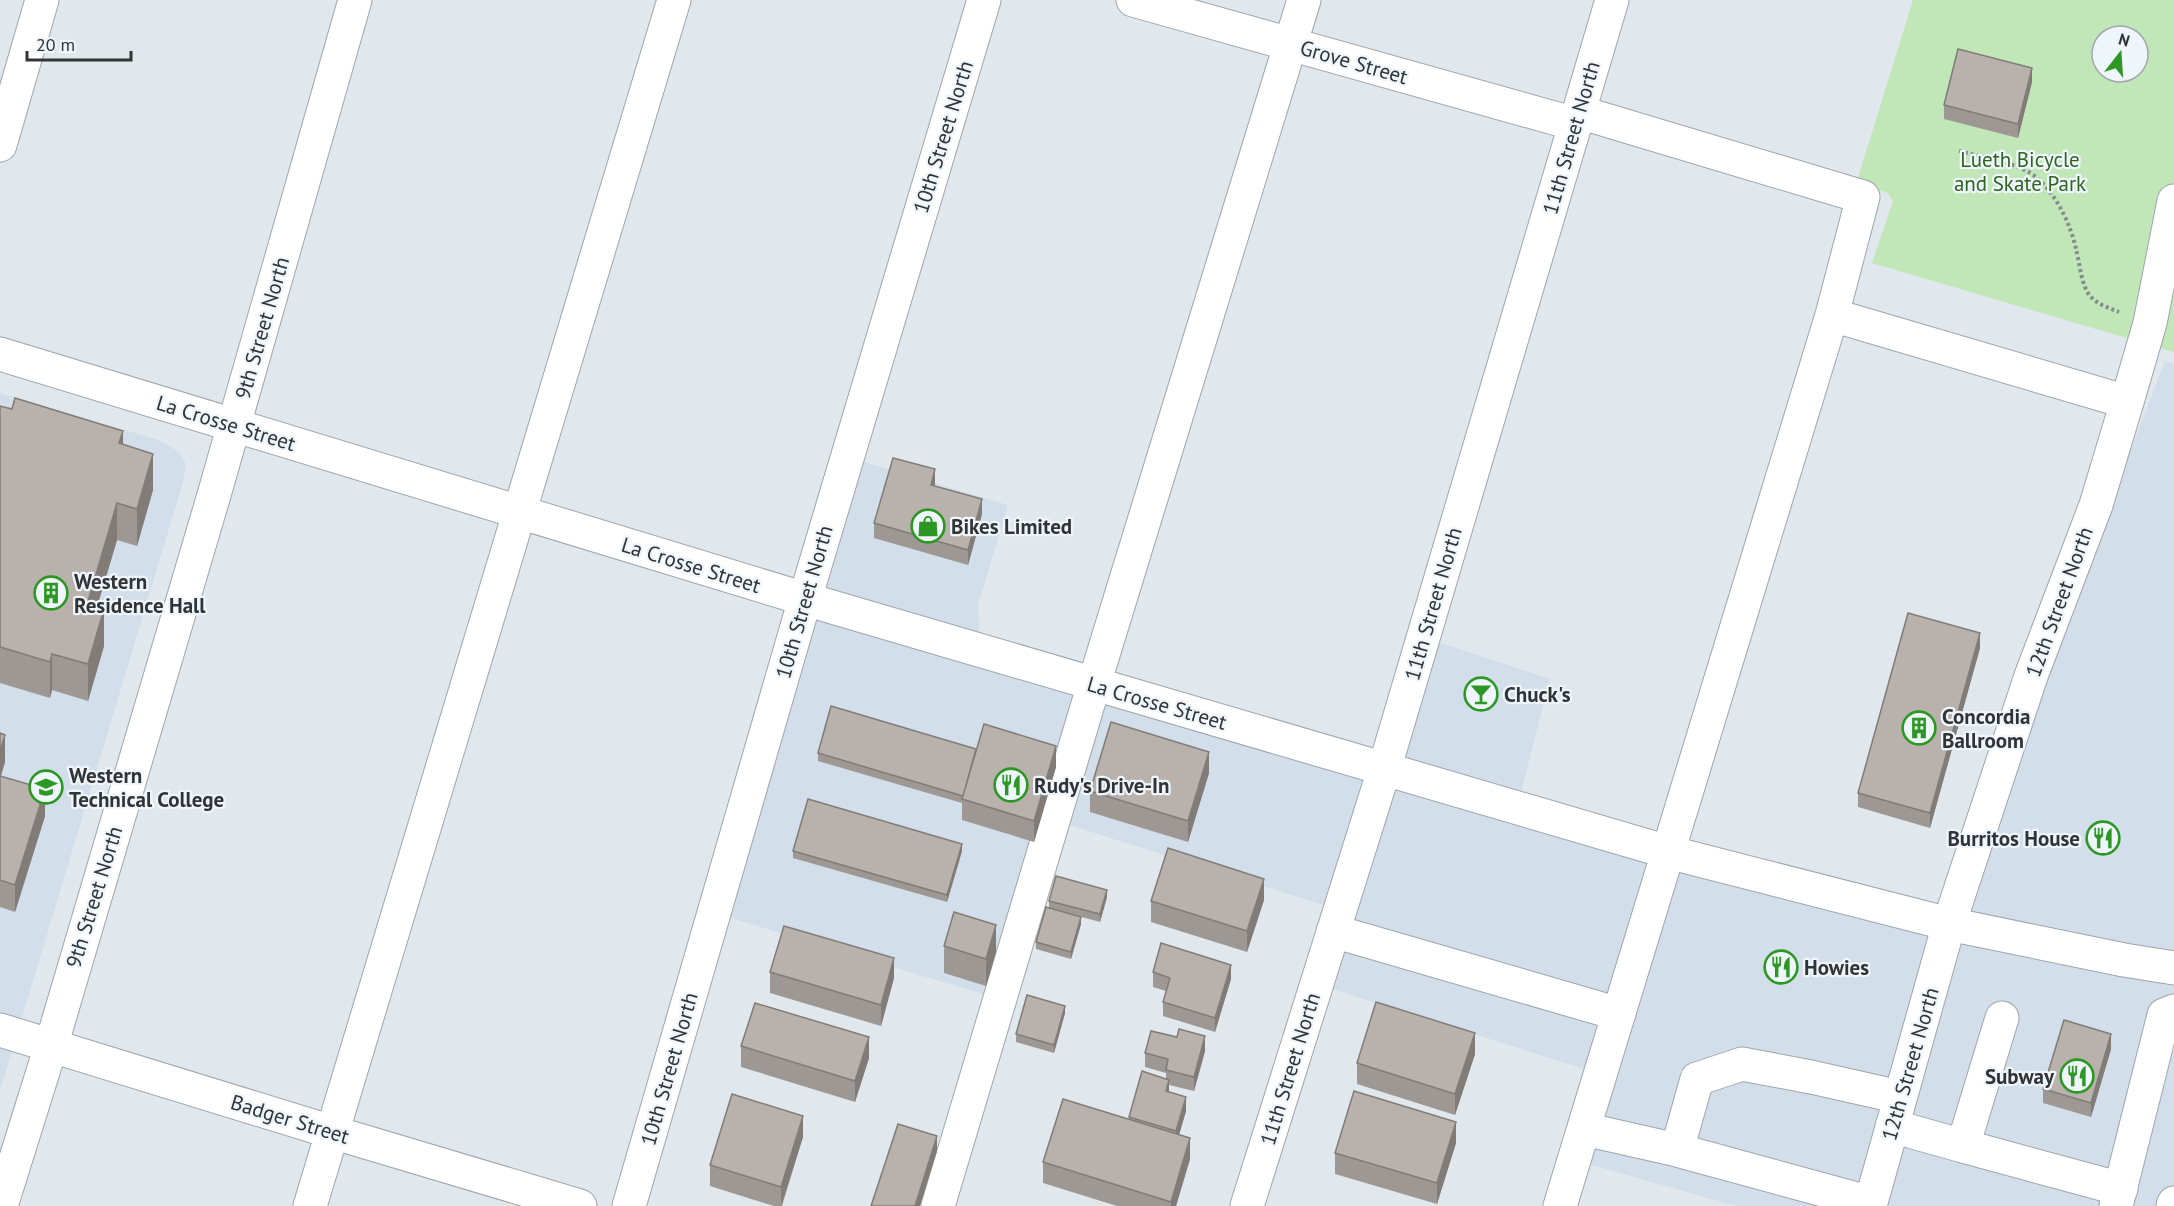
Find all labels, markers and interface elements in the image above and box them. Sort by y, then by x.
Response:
scale bar [27,24,130,62]
north arrow [2090,24,2150,84]
text: N [2116,29,2132,51]
text: 20 m [36,33,75,56]
street label: Grove Street [1297,34,1411,90]
street label: 10th Street North [907,57,979,217]
street label: 11th Street North [1536,58,1606,218]
park label: Lueth Bicycle and Skate Park [1954,146,2086,197]
street label: 9th Street North [229,254,295,402]
street label: La Crosse Street [153,389,299,457]
shop icon: Bikes Limited [910,508,946,544]
place label: Bikes Limited [951,513,1072,540]
street label: 10th Street North [769,522,839,682]
street label: 12th Street North [2019,523,2099,681]
street label: 11th Street North [1398,524,1468,684]
street label: La Crosse Street [618,531,764,599]
place label: Western Residence Hall [74,568,206,619]
building icon: Western Residence Hall [33,575,69,611]
street label: La Crosse Street [1084,670,1230,736]
bar icon: Chuck's [1463,676,1499,712]
place label: Chuck's [1504,681,1571,708]
place label: Concordia Ballroom [1942,703,2030,754]
building icon: Concordia Ballroom [1901,710,1937,746]
place label: Western Technical College [69,762,224,813]
restaurant icon: Rudy's Drive-In [993,767,1029,803]
school or university icon: Western Technical College [28,769,64,805]
place label: Rudy's Drive-In [1034,772,1169,799]
restaurant icon: Burritos House [2085,820,2121,856]
street label: 9th Street North [60,823,128,971]
place label: Burritos House [1947,825,2080,852]
restaurant icon: Howies [1763,949,1799,985]
place label: Howies [1804,954,1869,981]
street label: 12th Street North [1875,984,1945,1144]
street label: 10th Street North [634,989,704,1149]
street label: 11th Street North [1254,989,1326,1149]
restaurant icon: Subway [2059,1058,2095,1094]
place label: Subway [1985,1063,2055,1090]
street label: Badger Street [228,1088,352,1150]

